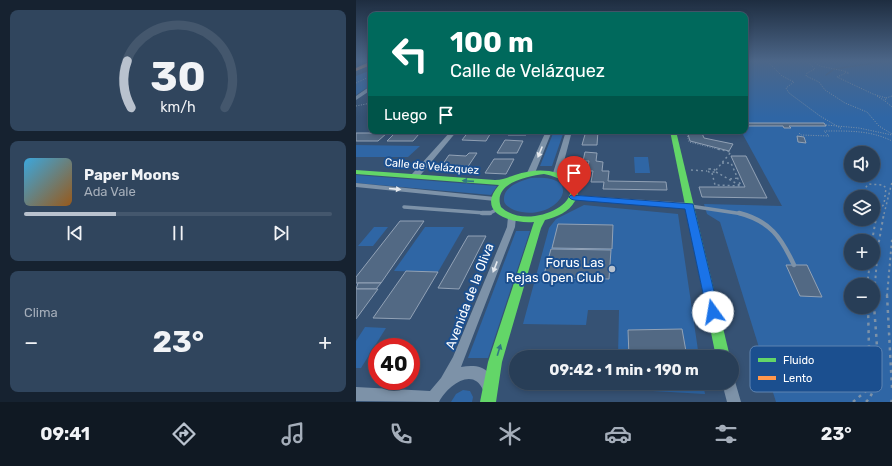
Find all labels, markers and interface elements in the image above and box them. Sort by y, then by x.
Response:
text: 100 m [450,26,534,59]
icon: left [384,28,436,80]
text: 30 [150,52,206,101]
text: Calle de Velázquez [450,60,605,82]
text: km/h [160,99,196,116]
icon: arrive [435,104,457,126]
text: Luego [384,106,427,124]
map controls [844,146,880,314]
button: sound [844,146,880,182]
one-way arrow [537,147,543,159]
street label: Calle de Velázquez [384,156,480,177]
pin [557,156,591,197]
icon: arrive [563,162,585,184]
text: Paper Moons [84,166,180,184]
one-way arrow [462,177,474,184]
text: Ada Vale [84,184,136,199]
one-way arrow [389,185,401,192]
button: layers [844,190,880,226]
icon: previous [64,222,86,244]
icon: pause [167,222,189,244]
icon: next [270,222,292,244]
button: + [844,234,880,270]
street label: Avenida de la Oliva [442,241,497,351]
place label: Forus Las Rejas Open Club [506,255,604,285]
one-way arrow [491,262,497,274]
marker: Forus Las Rejas Open Club [607,264,617,274]
button: − [844,278,880,314]
position arrow [692,291,734,333]
text: Clima [24,305,58,320]
text: 23° [152,324,204,360]
text: − [24,329,38,356]
text: + [318,329,332,356]
speed limit sign: 40 [368,338,420,390]
one-way arrow [496,343,502,355]
legend [750,346,882,392]
text: Fluido [783,354,814,367]
text: 09:42 · 1 min · 190 m [549,361,699,379]
text: Lento [783,372,812,385]
icon: directions [170,420,198,448]
icon: music [279,420,307,448]
icon: phone [387,420,415,448]
icon: climate [496,420,524,448]
icon: car [604,420,632,448]
icon: filters [712,420,740,448]
text: 09:41 [40,423,90,445]
text: 23° [821,423,852,445]

